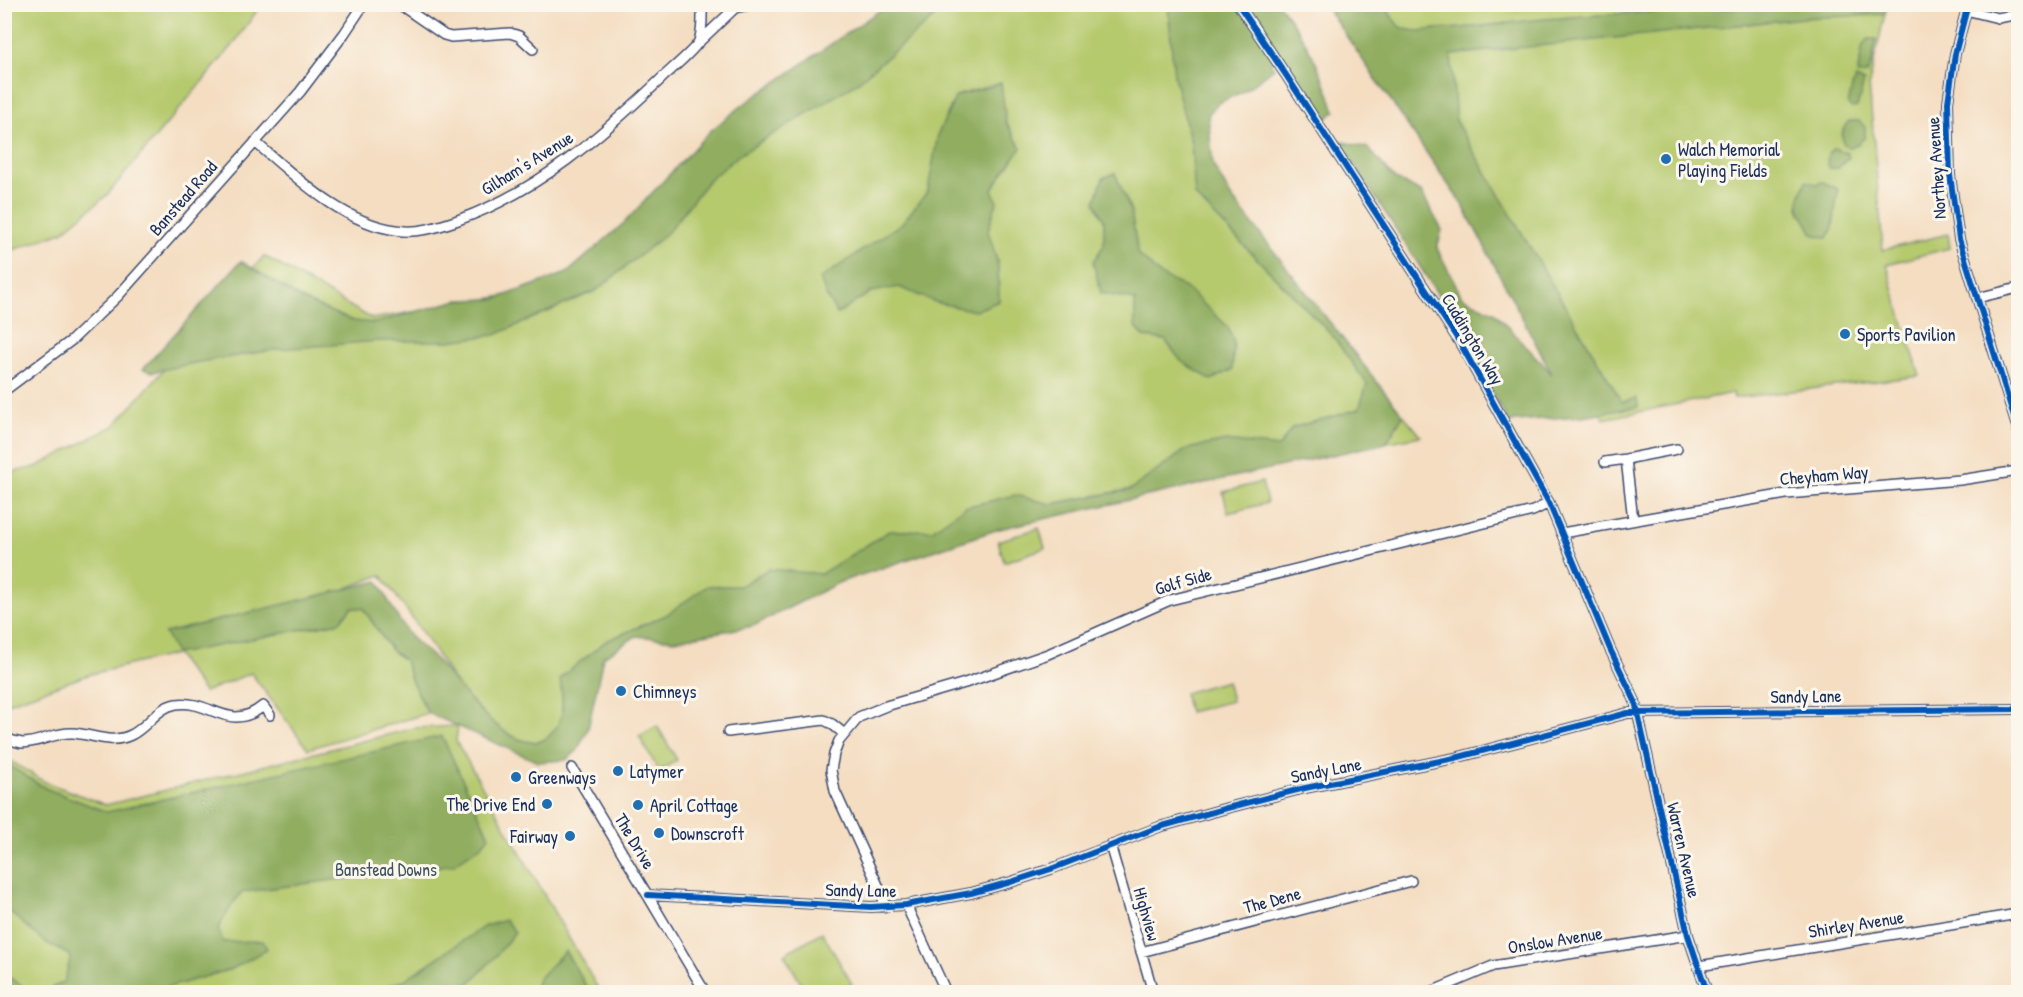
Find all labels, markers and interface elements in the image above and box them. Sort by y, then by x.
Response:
street label: Northey Avenue [1920,116,1952,220]
street label: Gilham's Avenue [476,125,578,201]
place label: Walch Memorial Playing Fields [1678,137,1780,183]
marker: Walch Memorial Playing Fields [1659,152,1673,166]
street label: Banstead Road [143,155,223,241]
street label: Cuddington Way [1436,289,1510,390]
place label: Sports Pavilion [1857,322,1956,347]
marker: Sports Pavilion [1838,327,1852,341]
street label: Cheyham Way [1779,459,1870,491]
street label: Golf Side [1152,561,1214,601]
place label: Chimneys [633,679,697,704]
street label: Sandy Lane [1770,683,1842,709]
marker: Chimneys [614,684,628,698]
street label: Sandy Lane [1289,751,1363,789]
place label: Latymer [630,759,684,784]
marker: Latymer [611,764,625,778]
place label: Greenways [528,765,596,790]
marker: Greenways [509,770,523,784]
place label: The Drive End [447,792,535,817]
place label: April Cottage [650,793,738,818]
marker: The Drive End [540,797,554,811]
marker: April Cottage [631,798,645,812]
street label: Warren Avenue [1661,800,1707,900]
street label: The Drive [609,808,661,874]
place label: Downscroft [671,821,745,846]
place label: Fairway [509,824,558,849]
marker: Downscroft [652,826,666,840]
marker: Fairway [563,829,577,843]
park label: Banstead Downs [335,857,437,882]
street label: Sandy Lane [825,877,897,903]
street label: The Dene [1241,880,1303,920]
street label: Highview [1127,884,1167,944]
street label: Shirley Avenue [1807,904,1905,944]
street label: Onslow Avenue [1506,920,1604,960]

